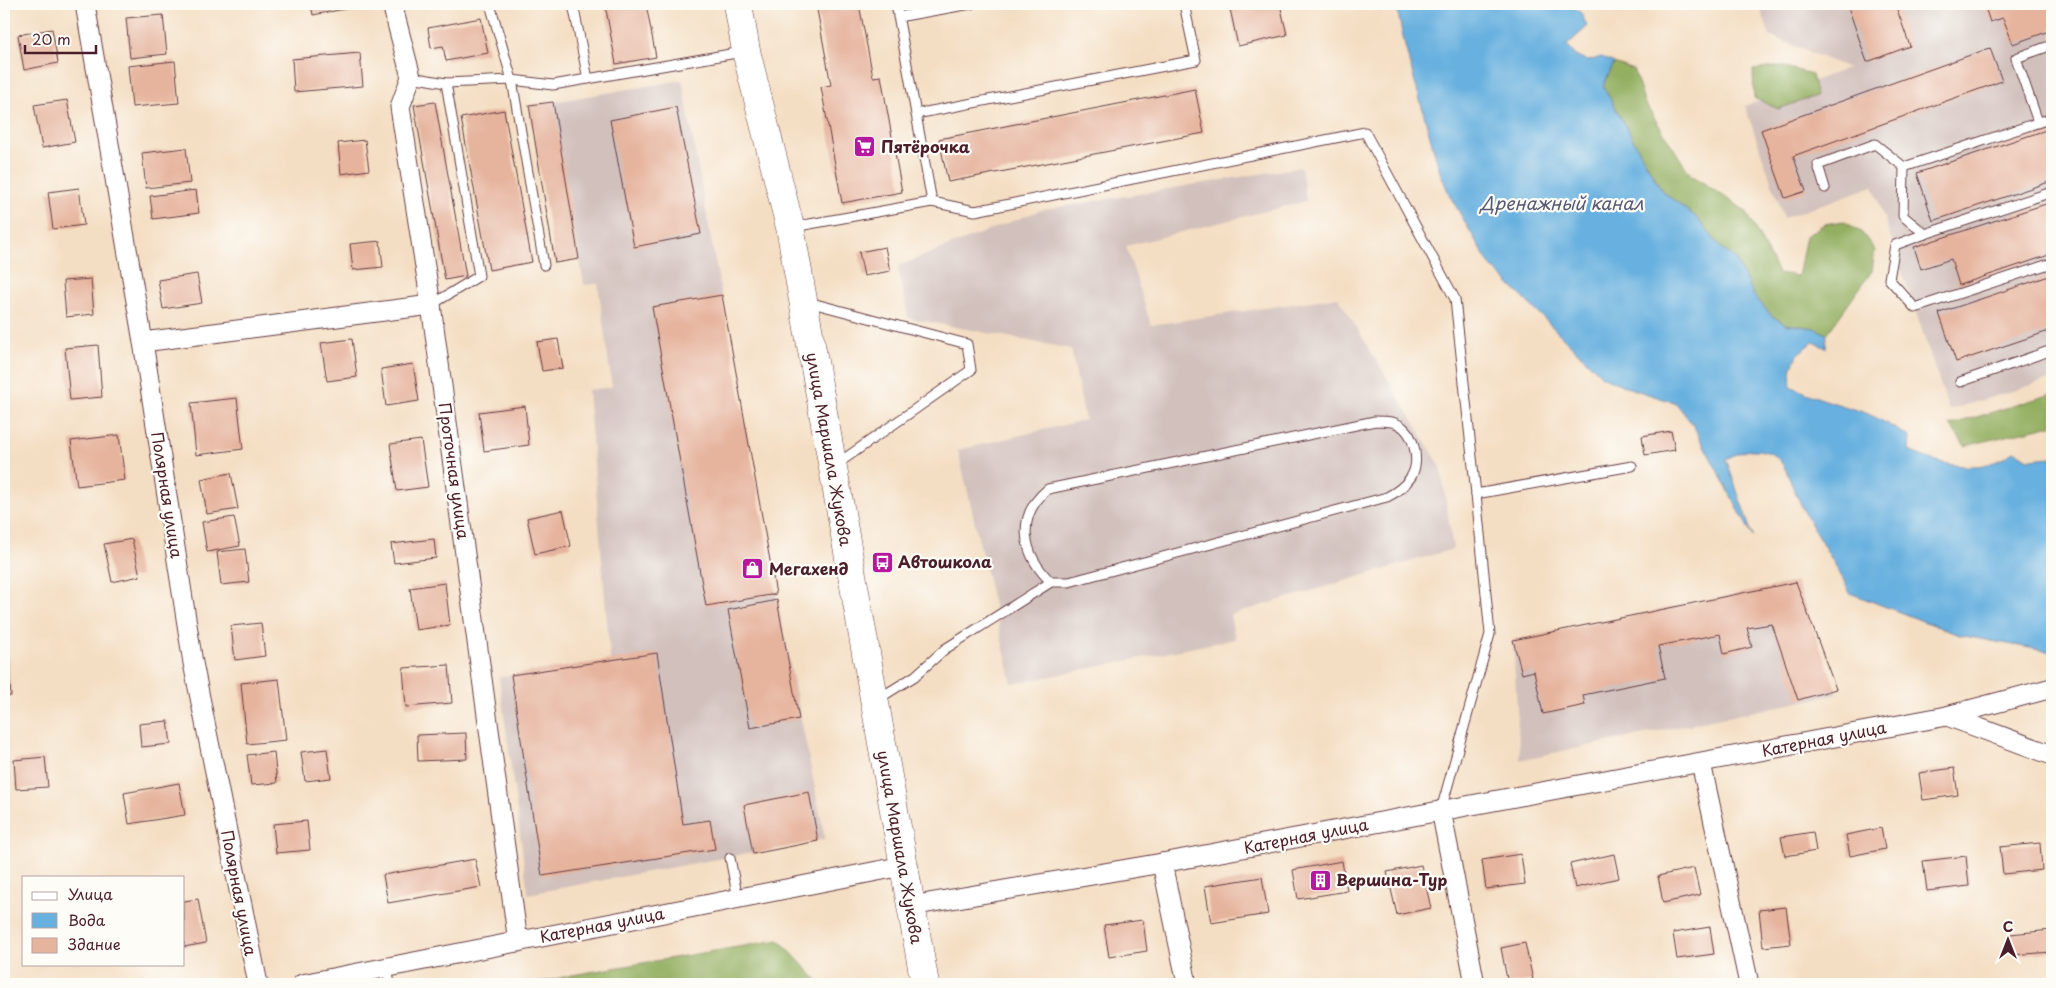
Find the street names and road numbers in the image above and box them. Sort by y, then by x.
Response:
street label: улица Маршала Жукова [801,350,859,548]
street label: Проточная улица [434,401,476,541]
street label: Полярная улица [146,430,190,560]
street label: Катерная улица [1760,714,1888,762]
street label: улица Маршала Жукова [872,748,930,946]
street label: Катерная улица [1242,811,1370,859]
street label: Полярная улица [216,828,264,958]
street label: Катерная улица [538,900,666,948]

